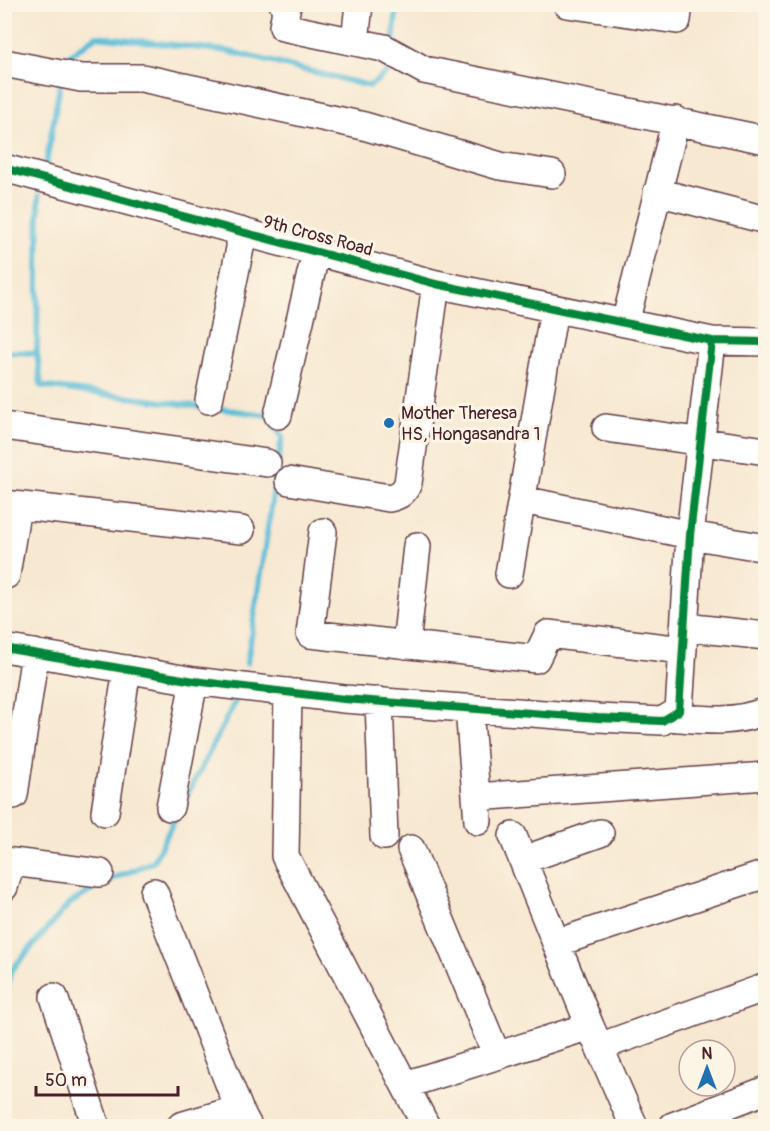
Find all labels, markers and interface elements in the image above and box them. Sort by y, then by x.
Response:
street label: 9th Cross Road [260,210,376,262]
place label: Mother Theresa HS, Hongasandra 1 [401,402,540,446]
marker: Mother Theresa HS, Hongasandra 1 [382,416,396,430]
north arrow [677,1038,737,1098]
text: N [702,1044,713,1064]
scale bar [36,1059,178,1097]
text: 50 m [45,1069,87,1092]

